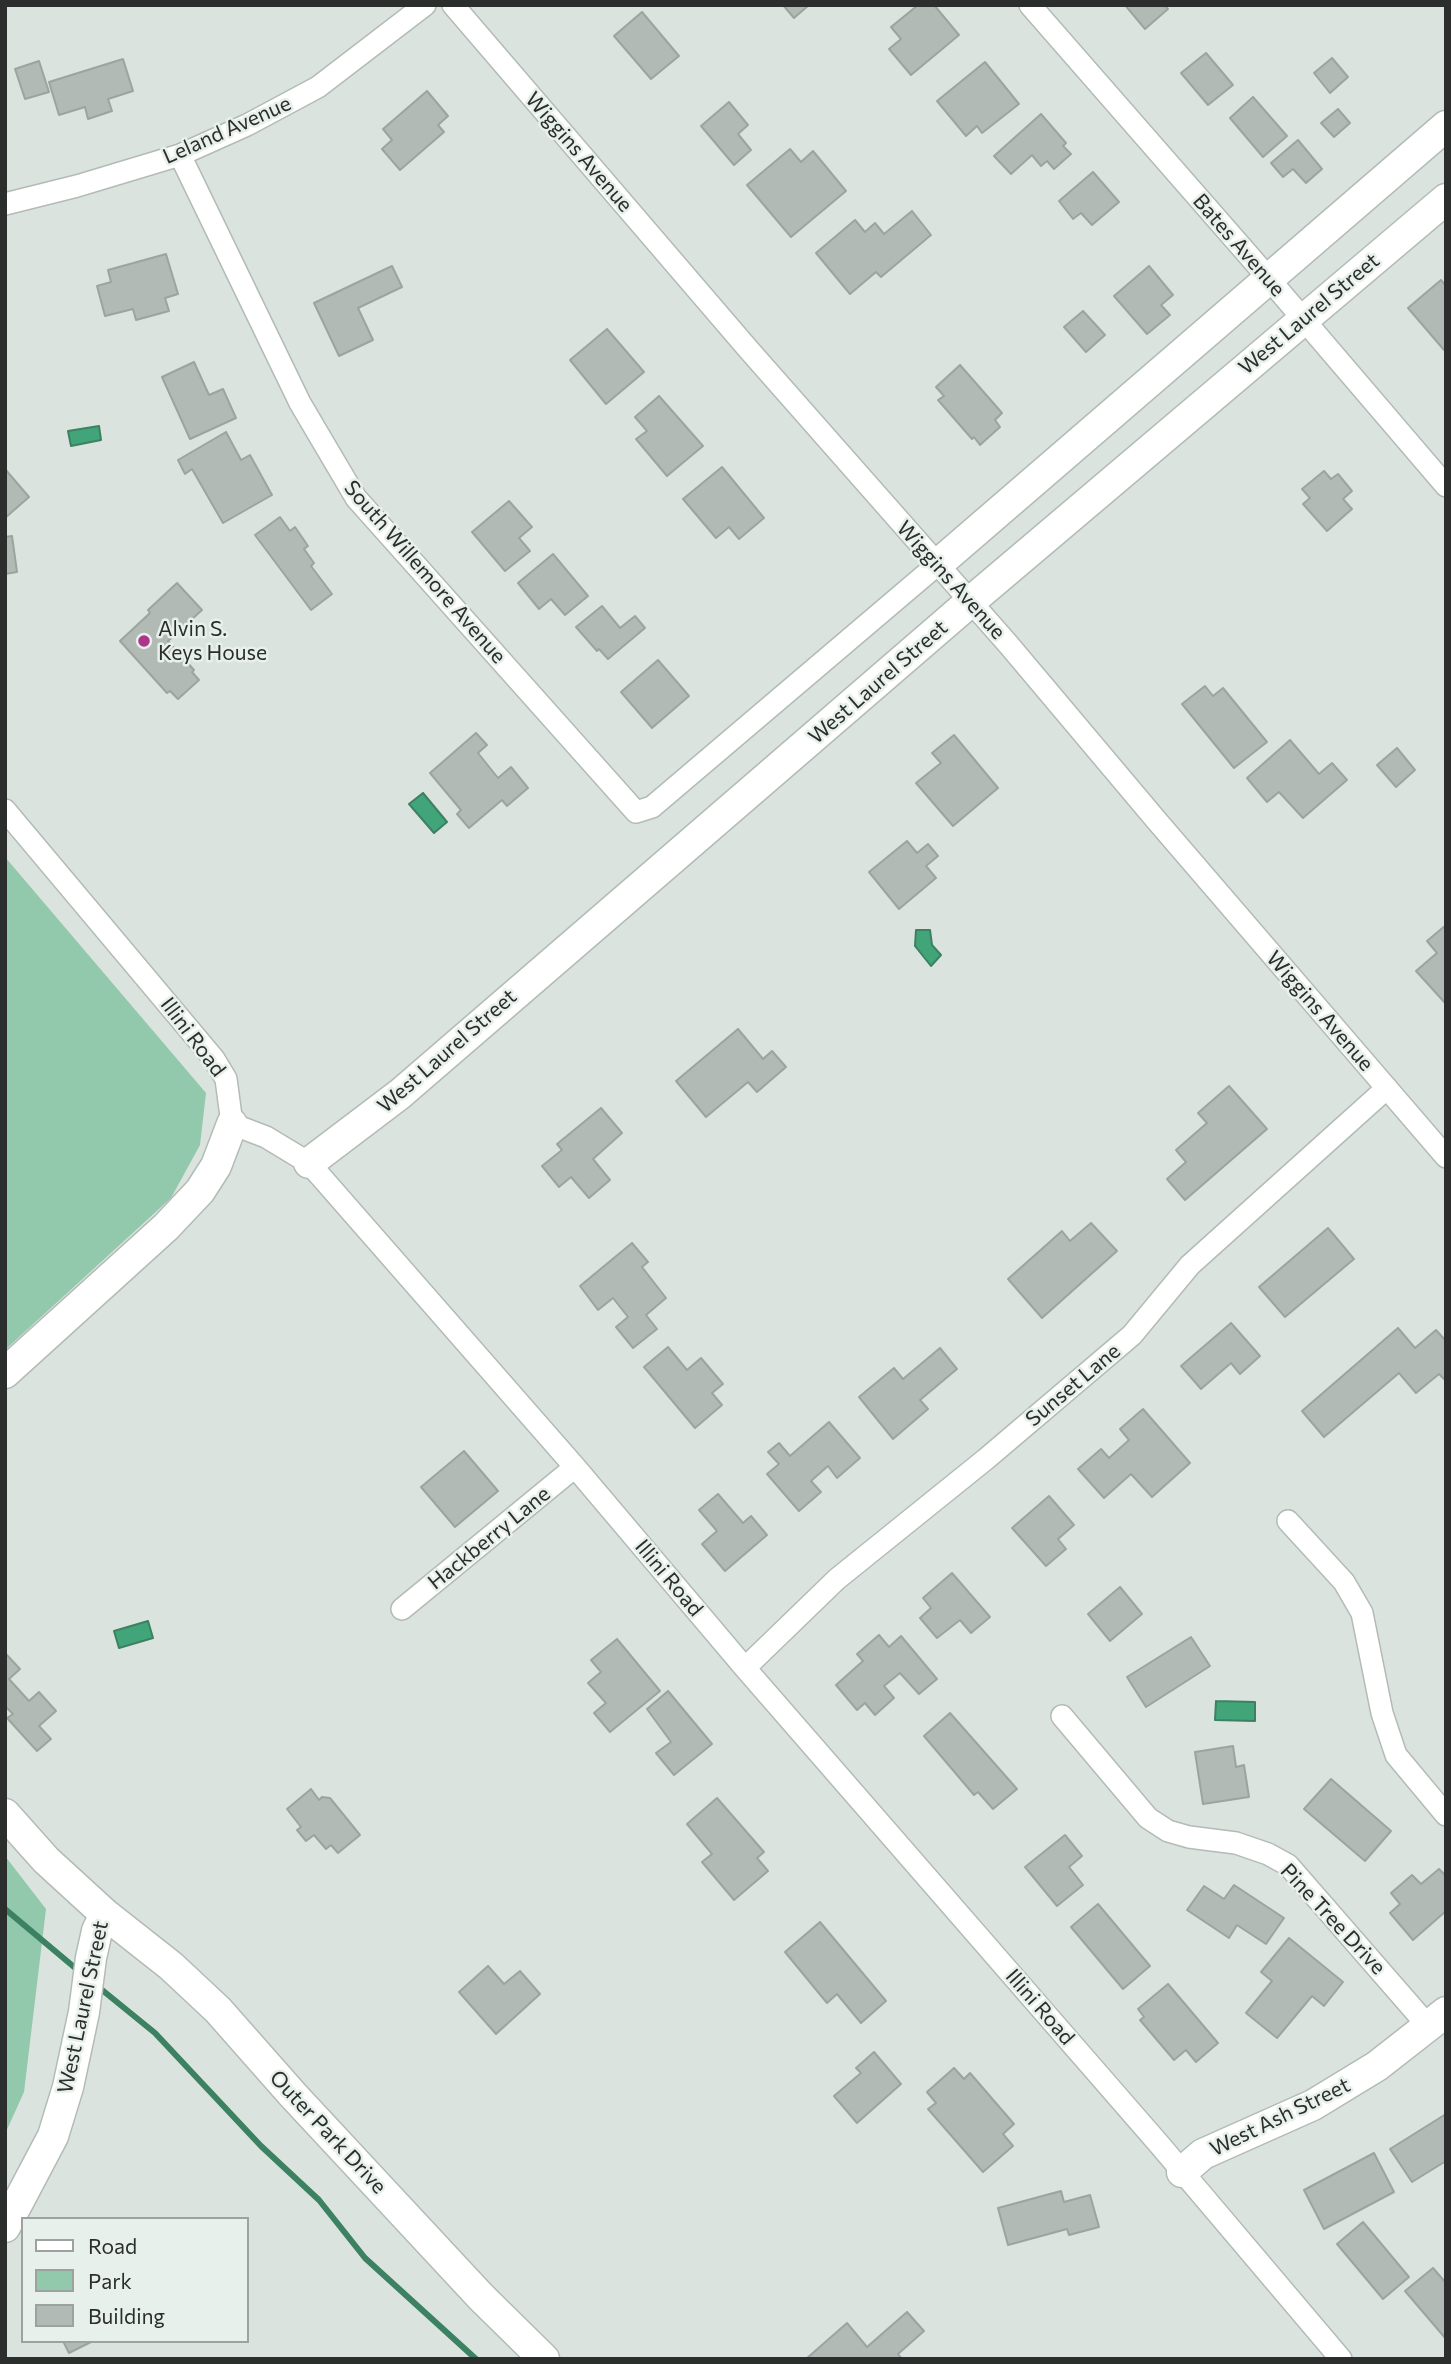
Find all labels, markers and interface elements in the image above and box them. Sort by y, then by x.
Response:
street label: Wiggins Avenue [520,87,638,217]
street label: Leland Avenue [159,91,295,169]
street label: Bates Avenue [1188,189,1290,301]
street label: West Laurel Street [1234,248,1384,380]
street label: South Willemore Avenue [339,476,511,668]
street label: Wiggins Avenue [891,516,1011,644]
street label: West Laurel Street [803,615,953,749]
place label: Alvin S. Keys House [158,616,267,666]
marker: Alvin S. Keys House [136,633,152,649]
street label: Wiggins Avenue [1261,946,1379,1076]
street label: West Laurel Street [372,984,522,1118]
street label: Illini Road [155,993,231,1081]
street label: Sunset Lane [1021,1338,1125,1432]
street label: Hackberry Lane [423,1481,555,1595]
street label: Illini Road [630,1534,708,1622]
street label: Pine Tree Drive [1275,1858,1391,1980]
street label: West Laurel Street [52,1918,114,2096]
street label: Illini Road [1000,1964,1080,2050]
street label: Outer Park Drive [264,2065,392,2199]
street label: West Ash Street [1206,2072,1354,2162]
legend [21,2217,248,2343]
text: Road [88,2233,137,2258]
text: Park [88,2268,132,2293]
text: Building [88,2303,165,2328]

